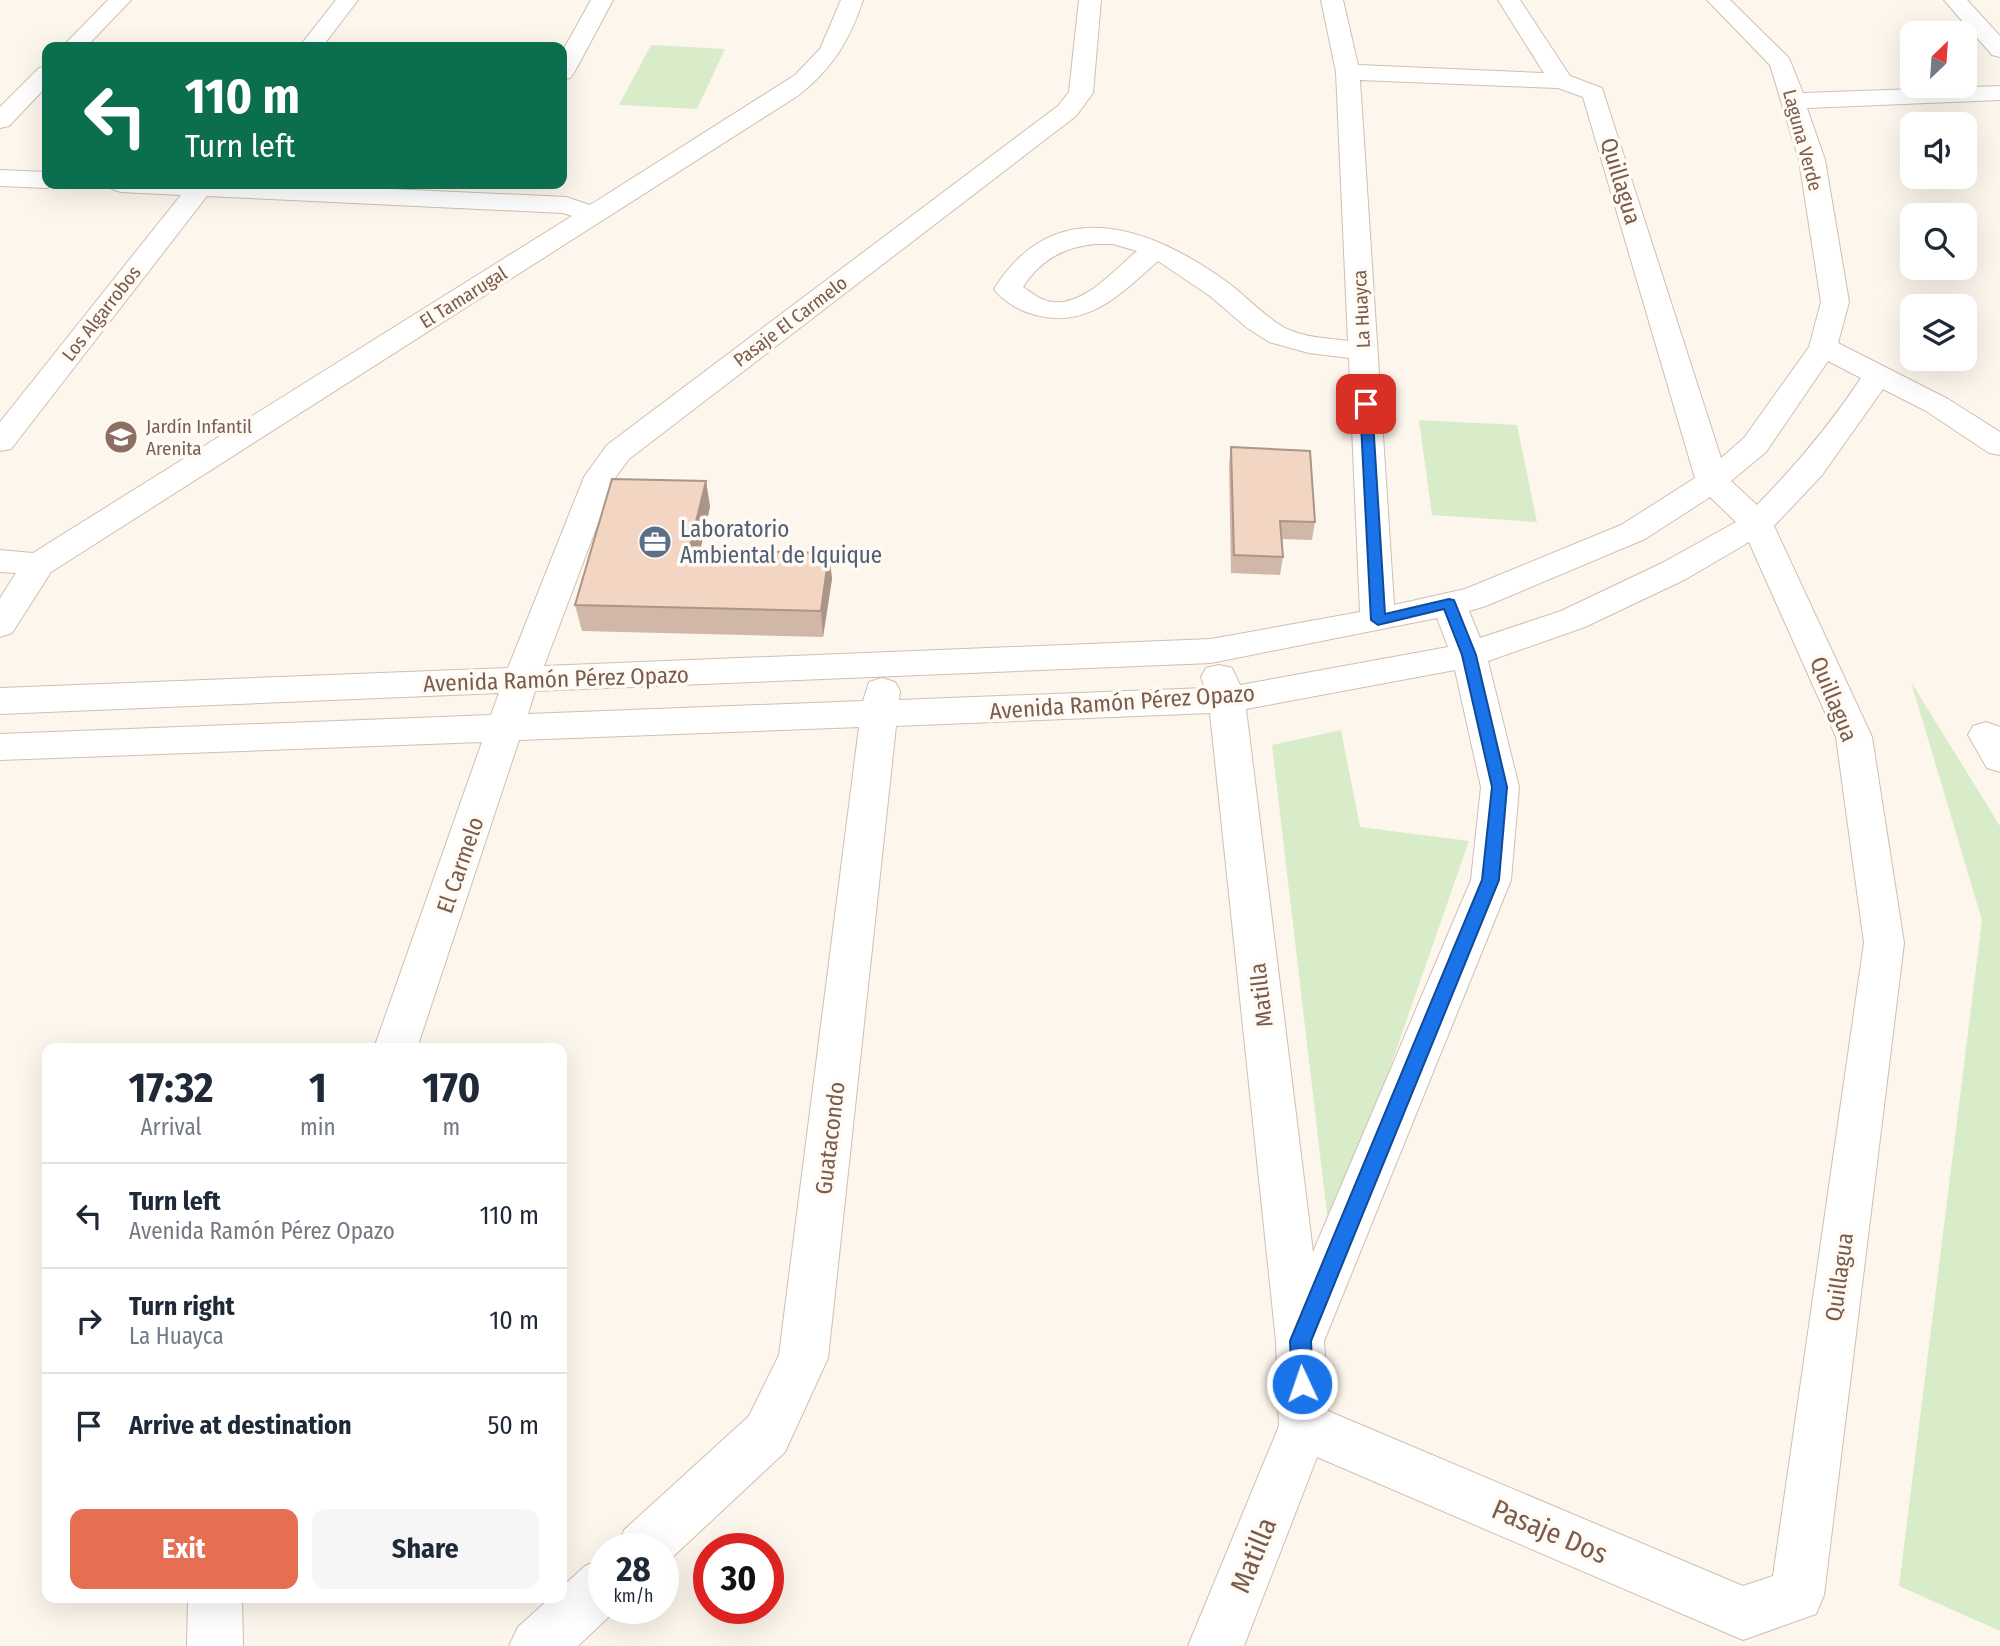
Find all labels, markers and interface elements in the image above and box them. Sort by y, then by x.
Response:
north arrow [1900,21,1978,98]
map controls [1900,21,1977,371]
text: 110 m [185,67,300,126]
icon: left [70,70,161,161]
street label: Laguna Verde [1778,87,1827,193]
button: sound [1900,112,1977,189]
text: Turn left [185,127,295,165]
street label: Quillagua [1595,134,1647,228]
button: search [1900,203,1977,280]
street label: Los Algarrobos [57,261,146,365]
street label: El Tamarugal [415,262,511,333]
street label: La Huayca [1348,269,1375,349]
street label: Pasaje El Carmelo [729,271,852,372]
button: layers [1900,294,1977,371]
pin [1336,374,1396,434]
icon: arrive [1347,385,1385,423]
place label: Jardín Infantil Arenita [146,415,252,460]
school or university icon: Jardín Infantil Arenita [102,418,140,456]
place label: Laboratorio Ambiental de Iquique [680,515,882,569]
office icon: Laboratorio Ambiental de Iquique [636,523,674,561]
street label: Quillagua [1804,652,1864,746]
street label: Avenida Ramón Pérez Opazo [423,660,689,698]
street label: Avenida Ramón Pérez Opazo [988,679,1256,725]
street label: El Carmelo [430,813,490,917]
street label: Matilla [1243,961,1279,1029]
text: 17:32 [129,1063,213,1113]
text: 1 [309,1063,327,1113]
text: 170 [422,1063,480,1113]
street label: Guatacondo [809,1080,851,1196]
text: Arrival [141,1113,202,1141]
text: min [300,1113,336,1141]
text: m [442,1113,460,1141]
text: Turn left [129,1186,221,1217]
icon: left [70,1197,108,1235]
text: 110 m [479,1200,539,1231]
text: Avenida Ramón Pérez Opazo [129,1217,395,1245]
street label: Quillagua [1819,1231,1859,1323]
text: Turn right [129,1291,235,1322]
icon: right [70,1302,108,1340]
text: 10 m [489,1305,539,1336]
text: La Huayca [129,1322,224,1350]
position arrow [1265,1347,1339,1421]
icon: arrive [70,1407,108,1445]
text: Arrive at destination [129,1410,352,1441]
text: 50 m [487,1410,539,1441]
street label: Pasaje Dos [1487,1492,1613,1571]
button: Exit [70,1509,298,1589]
button: Share [312,1509,539,1589]
street label: Matilla [1224,1513,1283,1598]
speed limit sign: 30 [693,1533,784,1624]
text: 28 [616,1548,651,1590]
text: km/h [613,1585,654,1607]

